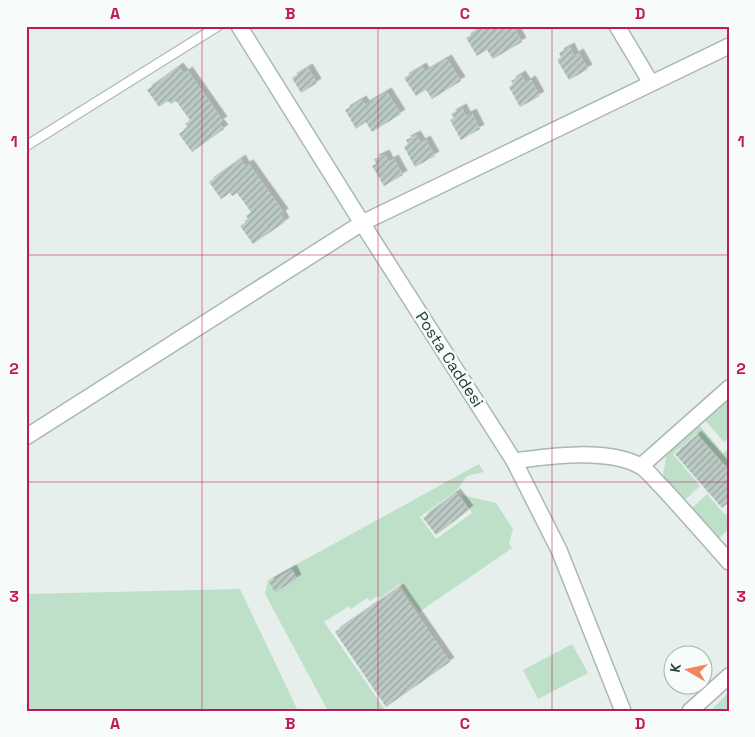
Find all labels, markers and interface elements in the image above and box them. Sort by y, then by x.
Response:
text: A [110,3,120,24]
text: B [285,3,295,24]
text: C [460,3,470,24]
text: D [635,3,645,24]
text: 1 [10,131,18,152]
text: 1 [737,131,745,152]
street label: Posta Caddesi [411,308,488,411]
text: 2 [9,358,19,379]
text: 2 [736,358,746,379]
text: 3 [9,586,19,607]
text: 3 [736,586,746,607]
north arrow [662,644,712,694]
text: K [666,662,685,674]
text: A [110,713,120,734]
text: B [285,713,295,734]
text: C [460,713,470,734]
text: D [635,713,645,734]

